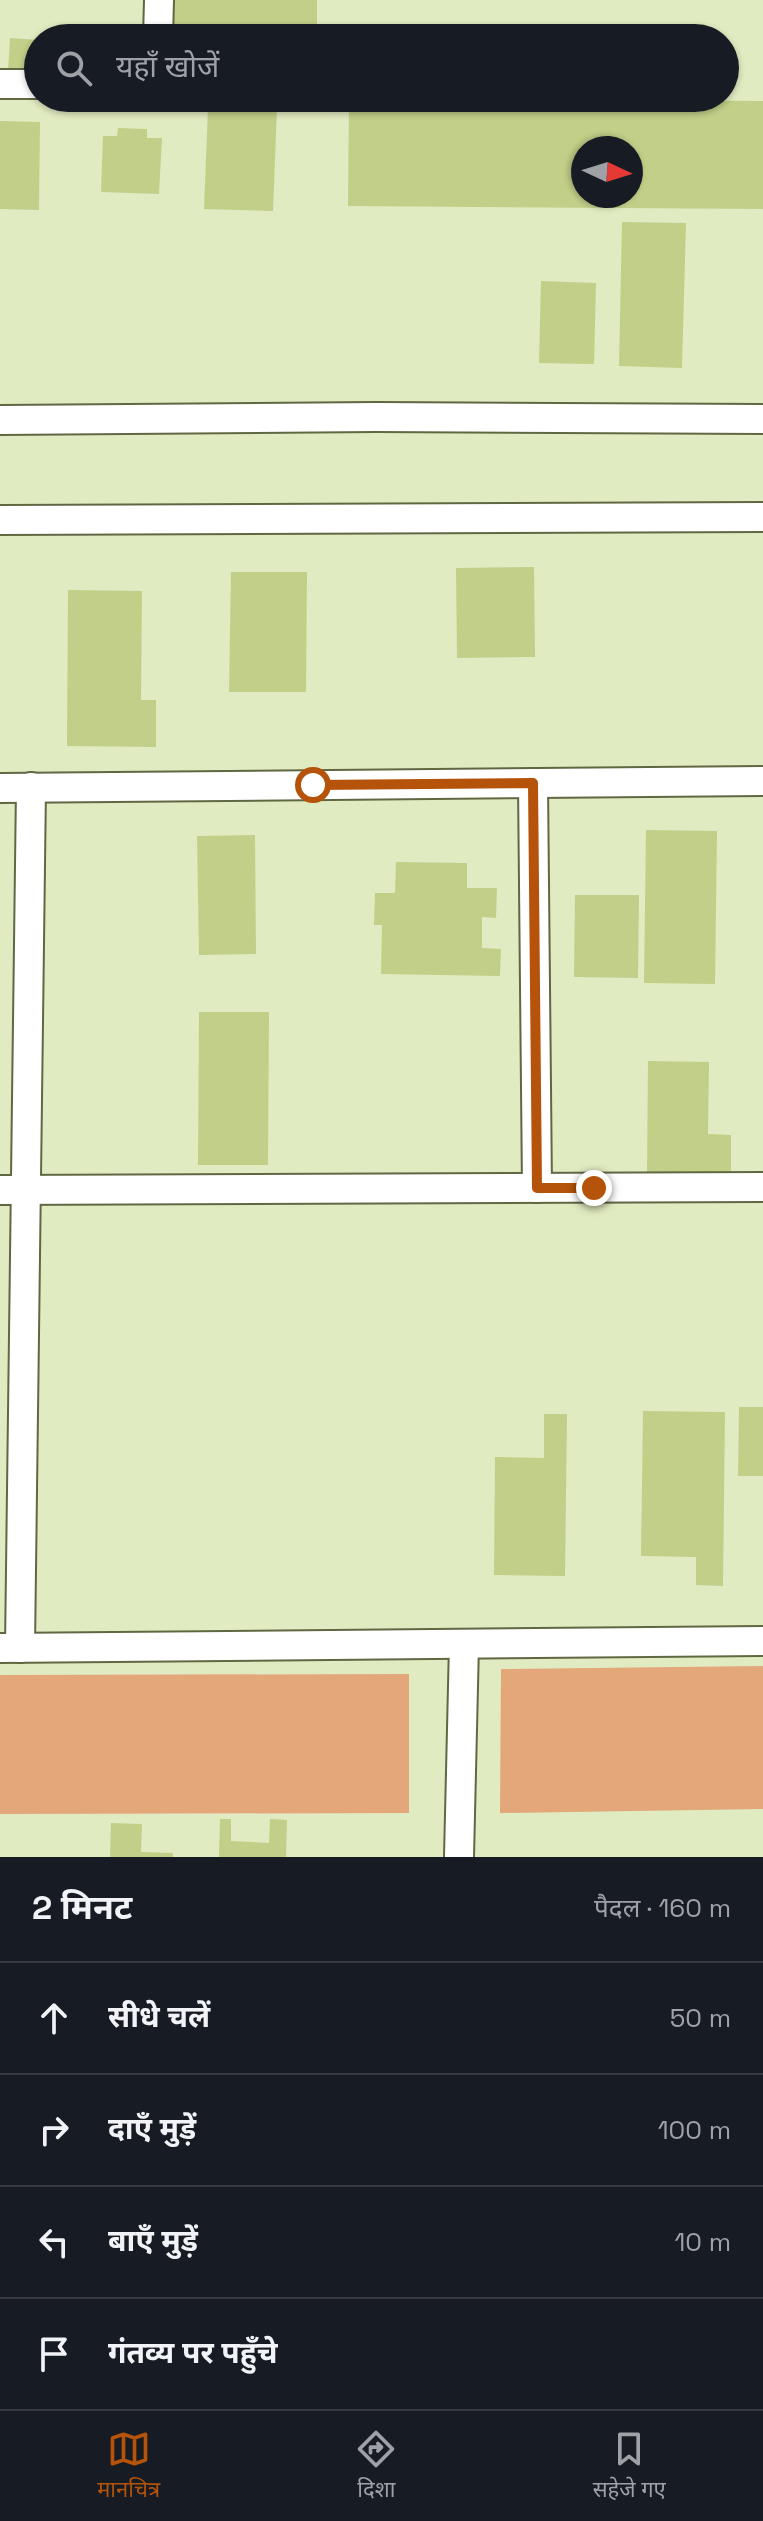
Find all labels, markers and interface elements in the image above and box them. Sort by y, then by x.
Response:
search box [24,24,739,112]
icon: search [52,46,96,90]
text: यहाँ खोजें [116,47,219,86]
north arrow [571,136,643,208]
route start [295,767,331,803]
route end [576,1170,612,1206]
text: 2 मिनट [32,1886,132,1929]
text: पैदल · 160 m [594,1891,731,1925]
icon: ahead [32,1996,76,2040]
text: सीधे चलें [108,1997,210,2036]
text: 50 m [670,2001,731,2035]
icon: right [32,2108,76,2152]
text: दाएँ मुड़ें [108,2109,196,2148]
text: 100 m [658,2113,731,2147]
icon: left [32,2220,76,2264]
text: बाएँ मुड़ें [108,2221,198,2260]
text: 10 m [674,2225,731,2259]
icon: arrive [32,2332,76,2376]
text: गंतव्य पर पहुँचे [108,2333,277,2372]
tab: मानचित्र [97,2427,160,2506]
tab: दिशा [354,2427,398,2506]
tab: सहेजे गए [593,2427,666,2506]

